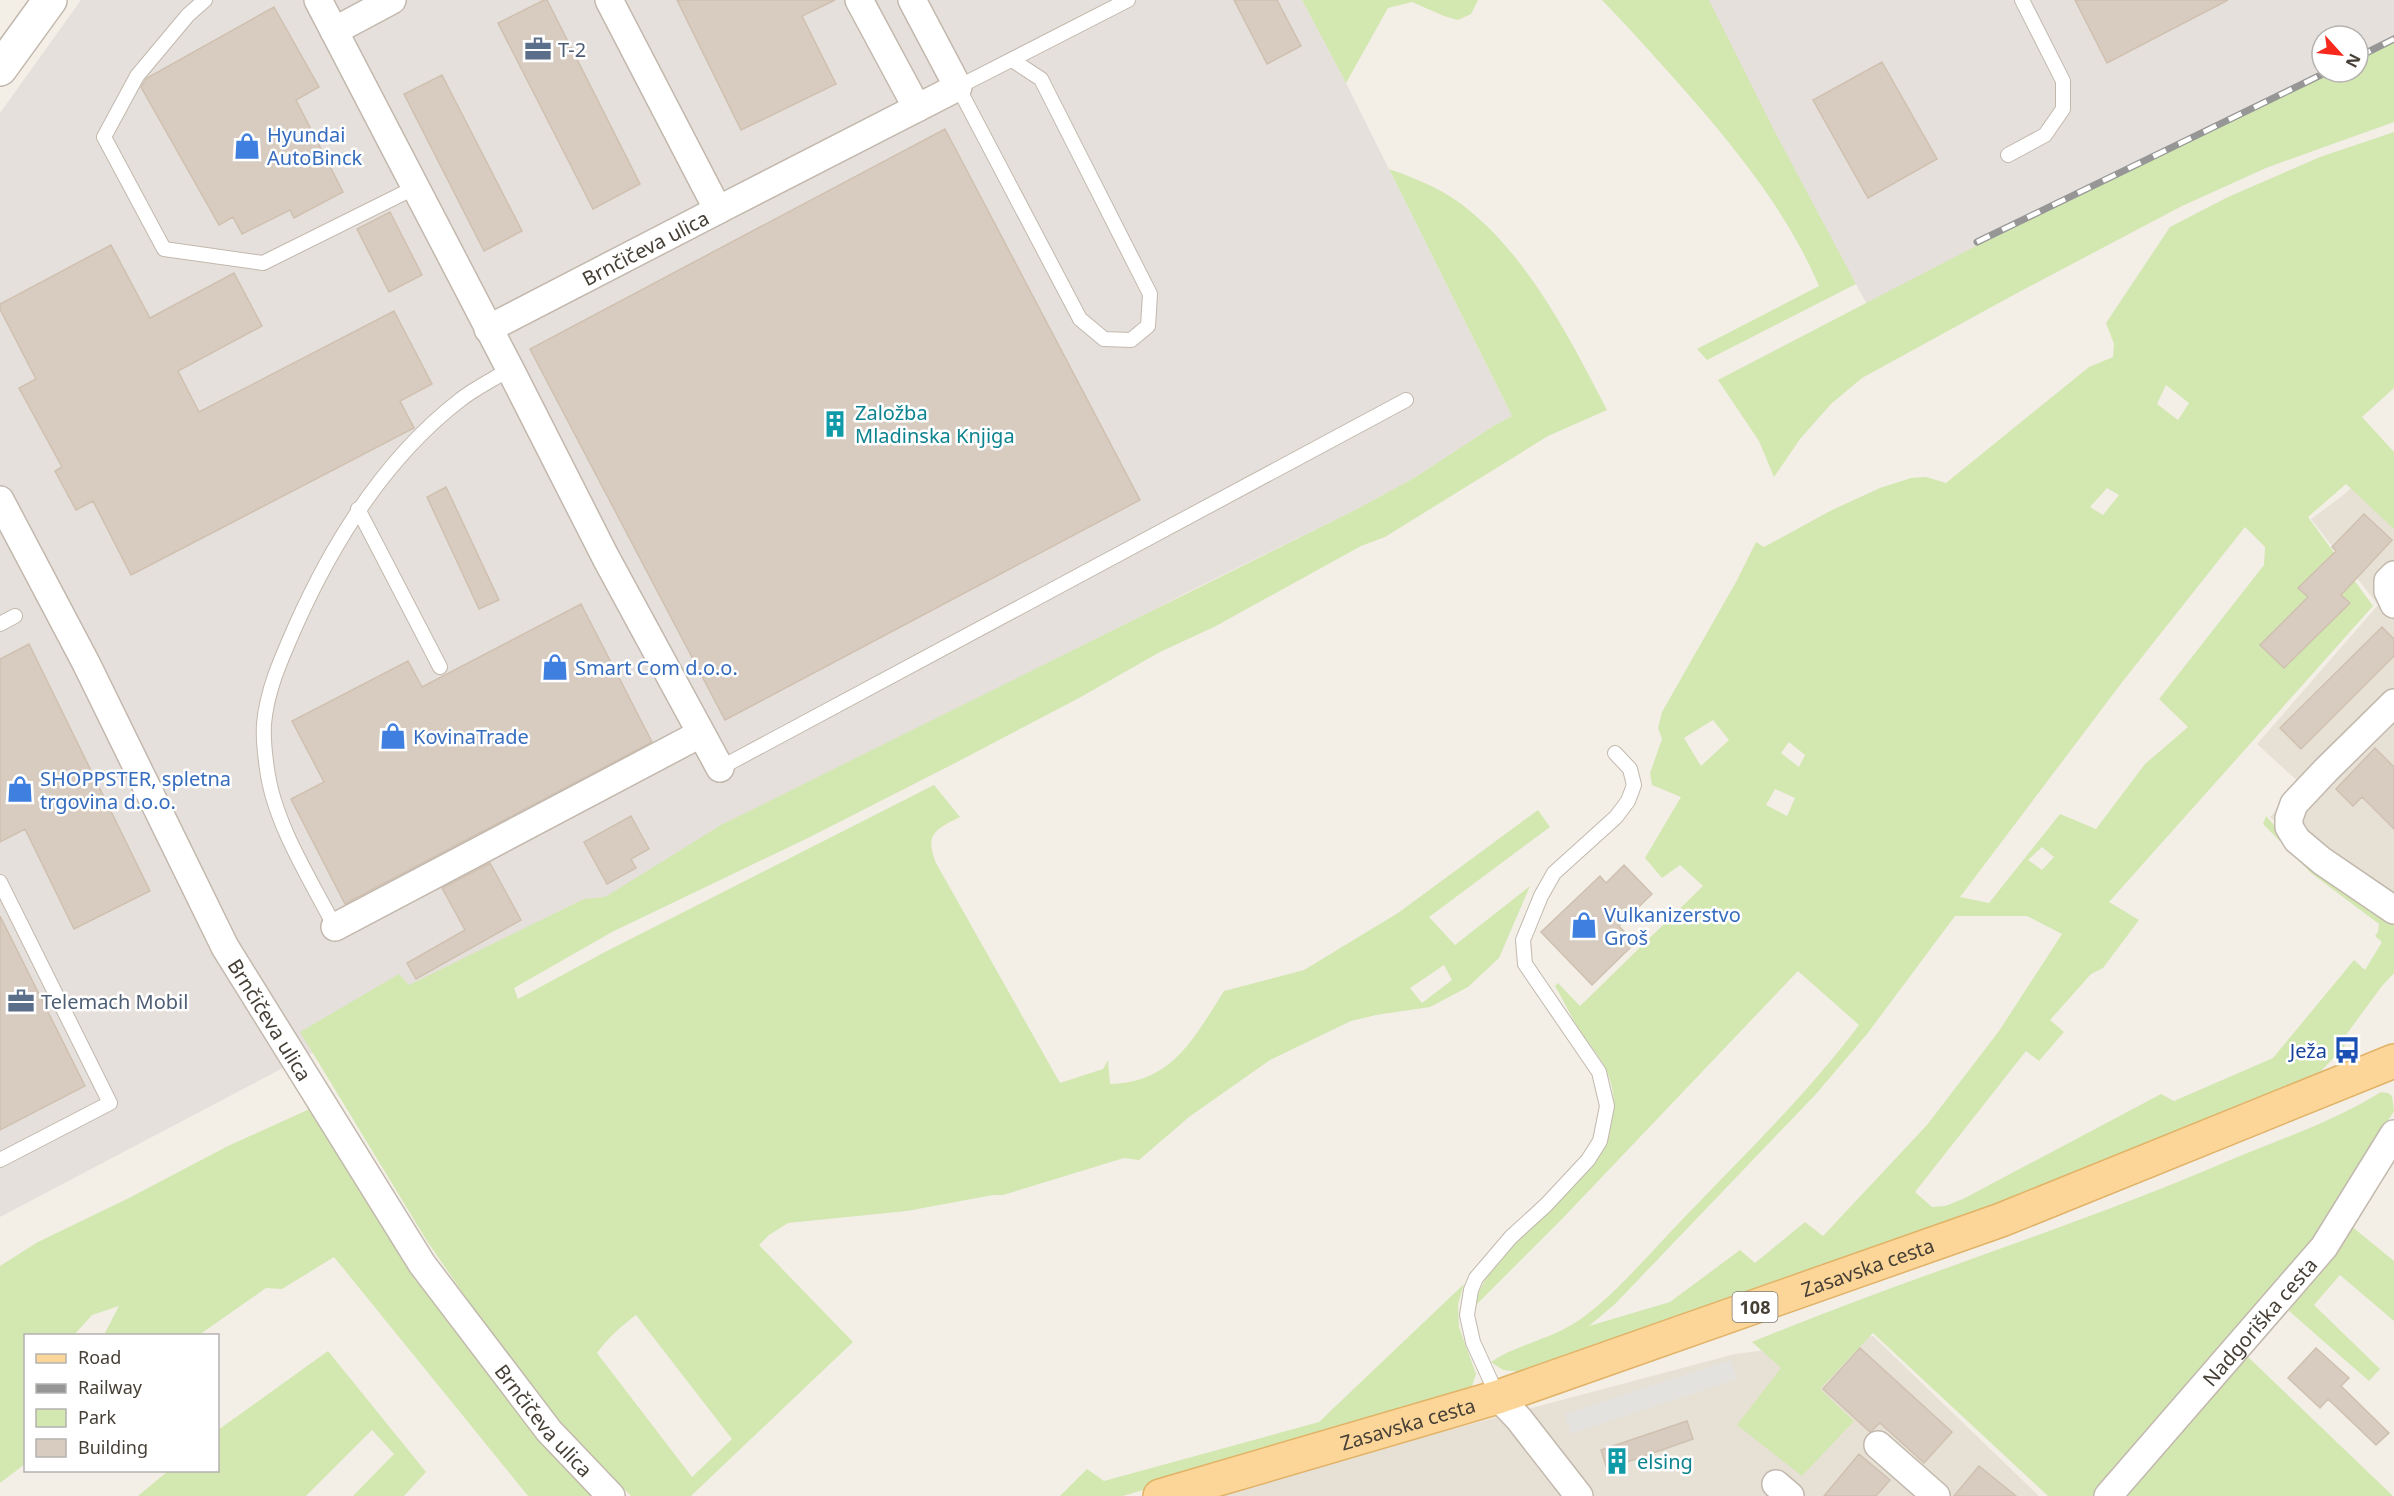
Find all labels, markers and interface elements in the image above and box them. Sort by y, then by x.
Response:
north arrow [2310,24,2370,84]
office icon: T-2 [523,34,553,64]
place label: T-2 [558,36,586,63]
text: N [2341,50,2366,72]
place label: Hyundai AutoBinck [267,121,363,171]
shop icon: Hyundai AutoBinck [232,131,262,161]
street label: Brnčičeva ulica [577,204,713,292]
place label: Založba Mladinska Knjiga [855,399,1015,449]
building icon: Založba Mladinska Knjiga [820,409,850,439]
shop icon: Smart Com d.o.o. [540,652,570,682]
place label: Smart Com d.o.o. [575,654,738,681]
shop icon: KovinaTrade [378,721,408,751]
place label: KovinaTrade [413,723,529,750]
place label: SHOPPSTER, spletna trgovina d.o.o. [40,765,231,815]
shop icon: SHOPPSTER, spletna trgovina d.o.o. [5,774,35,804]
place label: Vulkanizerstvo Groš [1604,901,1741,951]
shop icon: Vulkanizerstvo Groš [1569,910,1599,940]
street label: Brnčičeva ulica [222,953,318,1086]
office icon: Telemach Mobil [6,986,36,1016]
place label: Telemach Mobil [41,988,188,1015]
bus stop icon: Ježa [2332,1035,2362,1065]
place label: Ježa [2288,1037,2327,1064]
street label: Zasavska cesta [1797,1231,1938,1303]
street label: Nadgoriška cesta [2196,1251,2323,1392]
road number: 108 [1732,1292,1778,1322]
legend [24,1334,219,1472]
text: Road [78,1345,121,1369]
street label: Brnčičeva ulica [489,1358,599,1482]
text: Railway [78,1375,143,1399]
street label: Zasavska cesta [1337,1391,1478,1456]
text: Park [78,1405,116,1429]
text: Building [78,1435,148,1459]
building icon: elsing [1602,1446,1632,1476]
place label: elsing [1637,1448,1693,1475]

